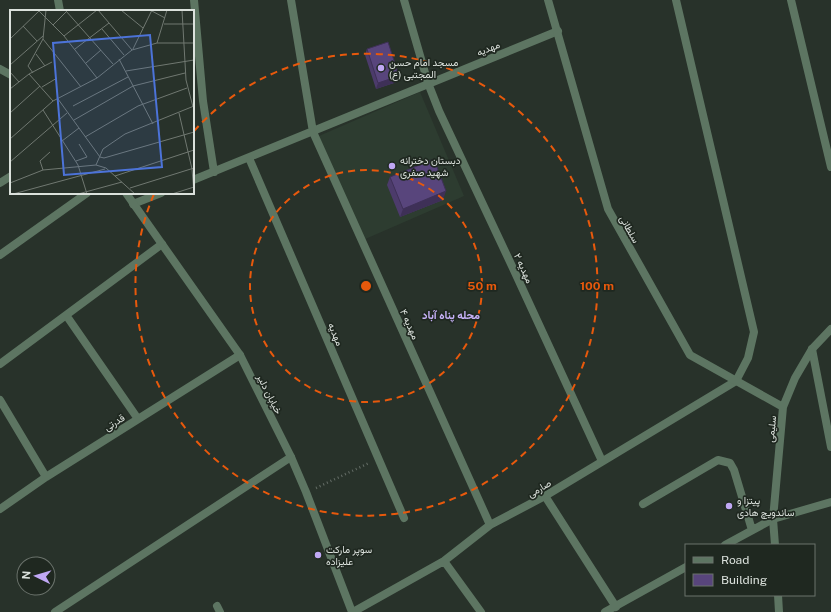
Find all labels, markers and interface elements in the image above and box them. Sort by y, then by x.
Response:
inset map [10,10,194,194]
street label: مهدیه [475,38,502,59]
place label: مسجد امام حسن المجتبی (ع) [389,56,458,81]
marker: مسجد امام حسن المجتبی (ع) [376,63,386,73]
place label: دبستان دخترانه شهید صفری [400,154,461,179]
marker: دبستان دخترانه شهید صفری [387,161,397,171]
street label: سلطانی [617,213,643,246]
street label: مهدیه ۲ [511,251,536,285]
centre of rings [359,279,373,293]
text: 50 m [467,279,497,293]
text: 100 m [580,279,614,293]
street label: مهدیه ۴ [397,307,422,342]
district label: محله پناه آباد [422,309,480,323]
street label: مهدیه [325,321,346,348]
street label: خیابان دلیر [253,371,285,417]
street label: قدرتی [101,411,127,434]
street label: سلیمی [764,415,779,443]
street label: صارمی [525,476,554,500]
place label: پیتزا و ساندویچ هادی [737,494,795,519]
marker: پیتزا و ساندویچ هادی [724,501,734,511]
place label: سوپر مارکت علیزاده [326,543,372,568]
legend [685,544,815,596]
marker: سوپر مارکت علیزاده [313,550,323,560]
text: Road [721,553,749,567]
north arrow [16,556,56,596]
text: N [20,570,32,580]
text: Building [721,573,767,587]

